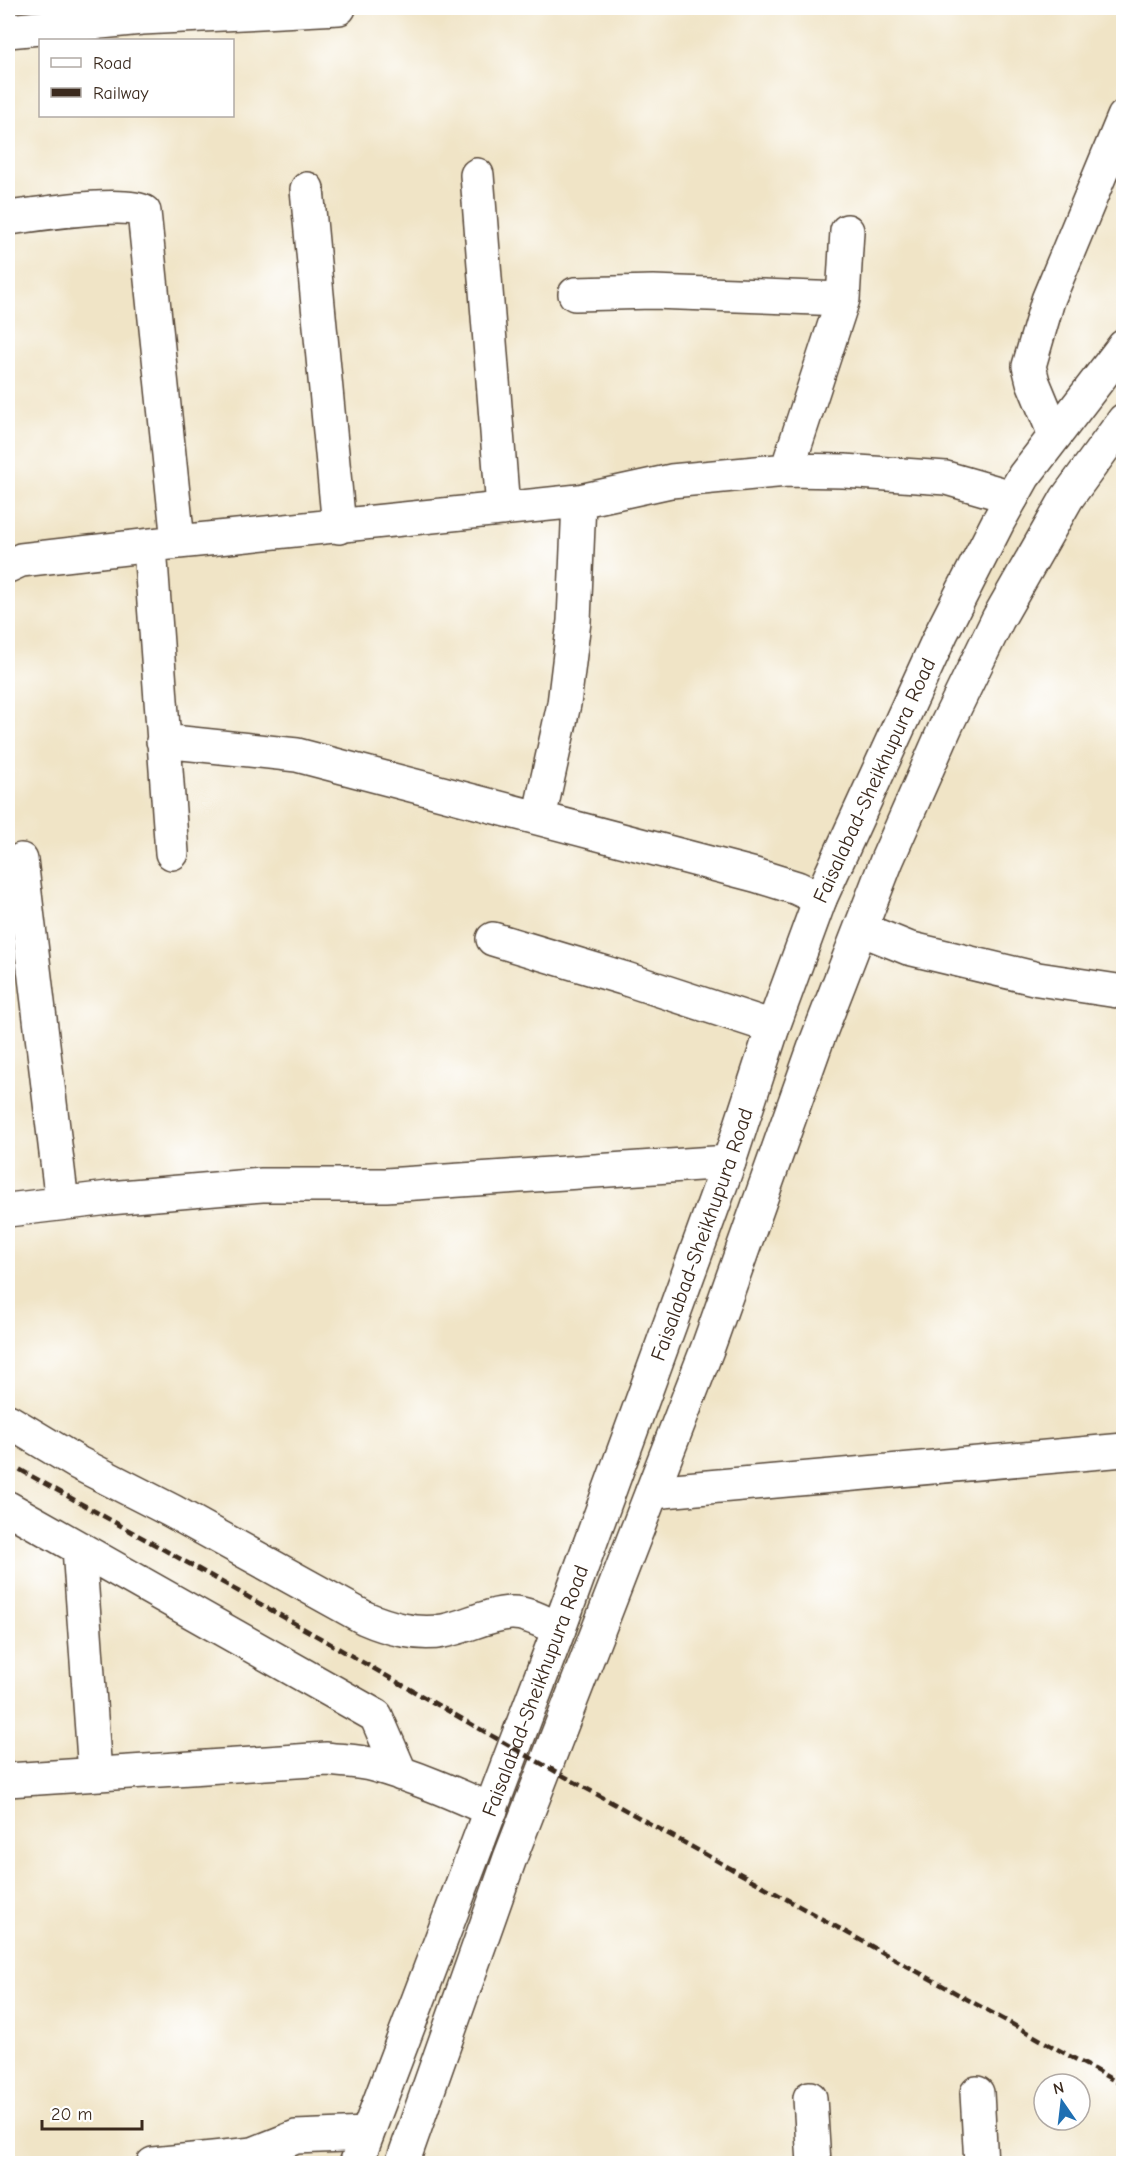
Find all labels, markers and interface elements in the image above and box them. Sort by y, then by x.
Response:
legend [39,39,234,117]
text: Road [93,53,132,74]
text: Railway [93,83,150,104]
street label: Faisalabad-Sheikhupura Road [808,654,941,907]
street label: Faisalabad-Sheikhupura Road [646,1105,758,1364]
street label: Faisalabad-Sheikhupura Road [477,1562,593,1820]
north arrow [1032,2072,1092,2132]
text: N [1051,2078,1066,2098]
scale bar [42,2093,142,2131]
text: 20 m [51,2104,92,2125]

